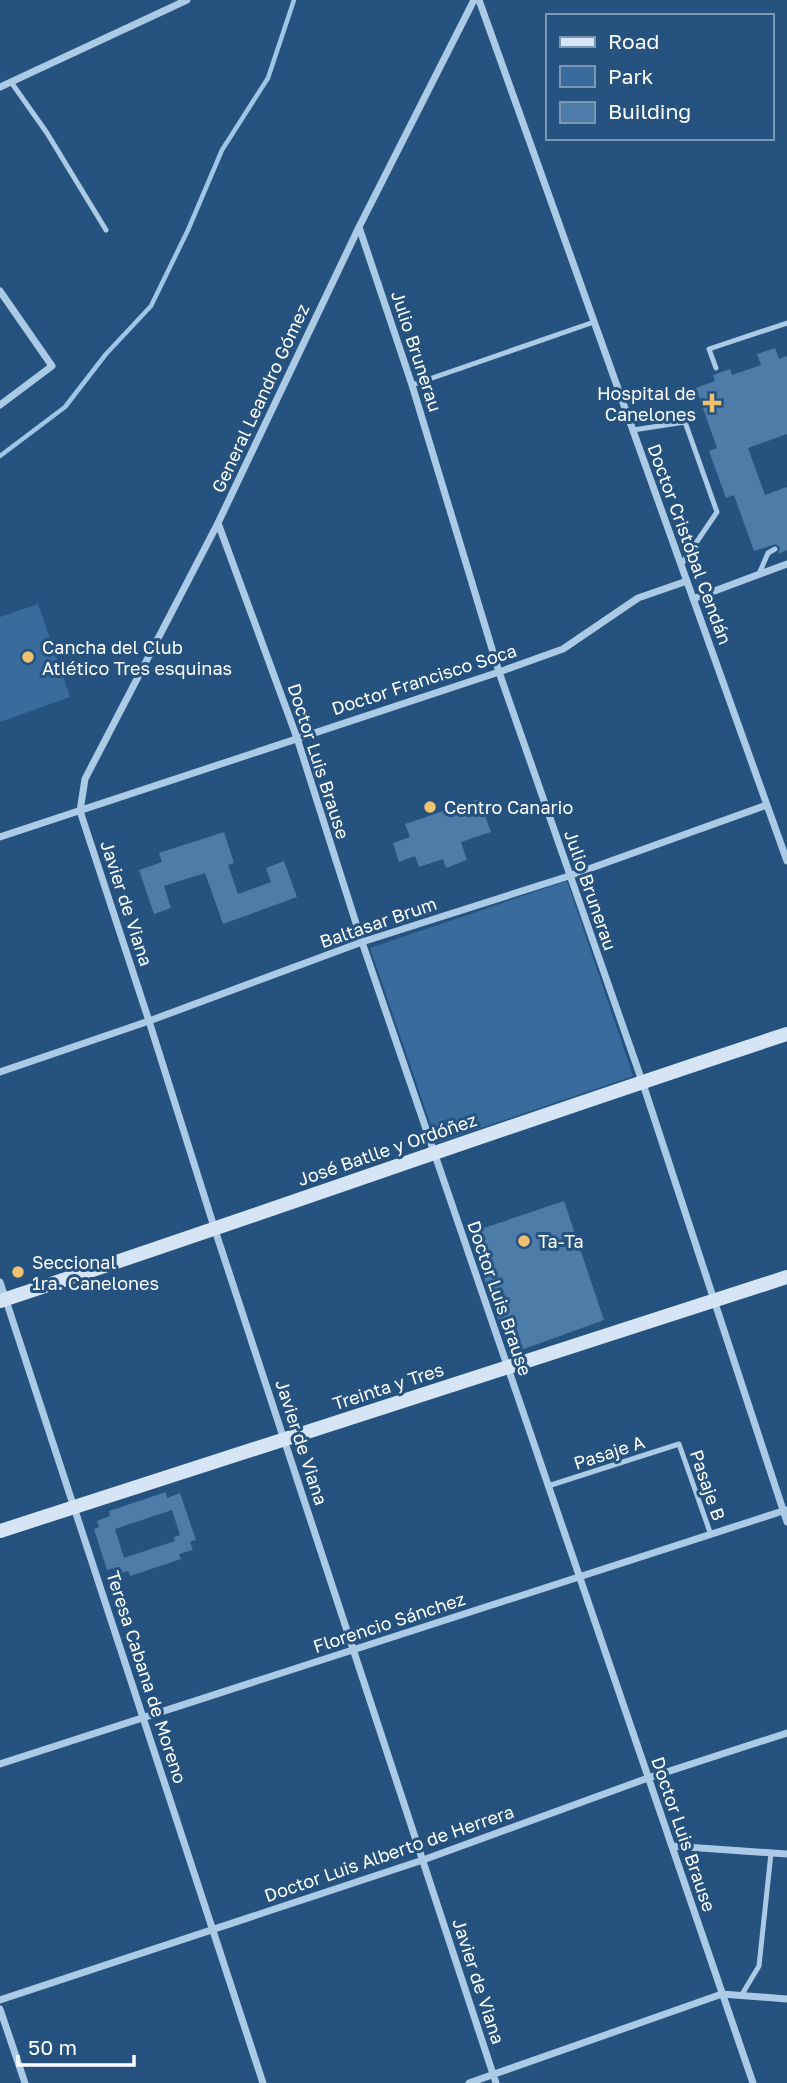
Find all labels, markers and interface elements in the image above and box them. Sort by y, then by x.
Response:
legend [546,14,773,140]
text: Road [608,28,659,54]
text: Park [608,63,654,89]
text: Building [608,98,691,124]
street label: Julio Brunerau [387,288,447,414]
street label: General Leandro Gómez [207,300,313,496]
place label: Hospital de Canelones [597,382,696,425]
marker: Hospital de Canelones [702,393,722,413]
street label: Doctor Cristóbal Cendán [643,441,737,647]
place label: Cancha del Club Atlético Tres esquinas [42,636,232,679]
street label: Doctor Francisco Soca [329,639,519,719]
marker: Cancha del Club Atlético Tres esquinas [20,649,36,665]
street label: Doctor Luis Brause [283,680,355,842]
place label: Centro Canario [444,796,573,818]
marker: Centro Canario [422,799,438,815]
street label: Julio Brunerau [560,827,622,953]
street label: Javier de Viana [96,837,158,969]
street label: Baltasar Brum [317,892,439,952]
street label: José Batlle y Ordóñez [294,1108,480,1190]
street label: Doctor Luis Brause [463,1218,537,1378]
place label: Ta-Ta [538,1230,584,1252]
marker: Ta-Ta [516,1233,532,1249]
place label: Seccional 1ra. Canelones [32,1251,159,1294]
marker: Seccional 1ra. Canelones [10,1264,26,1280]
street label: Treinta y Tres [330,1358,446,1414]
street label: Javier de Viana [271,1376,333,1508]
street label: Pasaje A [571,1430,647,1474]
street label: Pasaje B [686,1447,730,1523]
street label: Teresa Cabana de Moreno [102,1568,192,1786]
street label: Florencio Sánchez [310,1587,468,1657]
street label: Doctor Luis Brause [647,1754,721,1914]
street label: Doctor Luis Alberto de Herrera [261,1800,517,1906]
street label: Javier de Viana [448,1915,510,2047]
scale bar [18,2024,133,2068]
text: 50 m [28,2034,77,2060]

